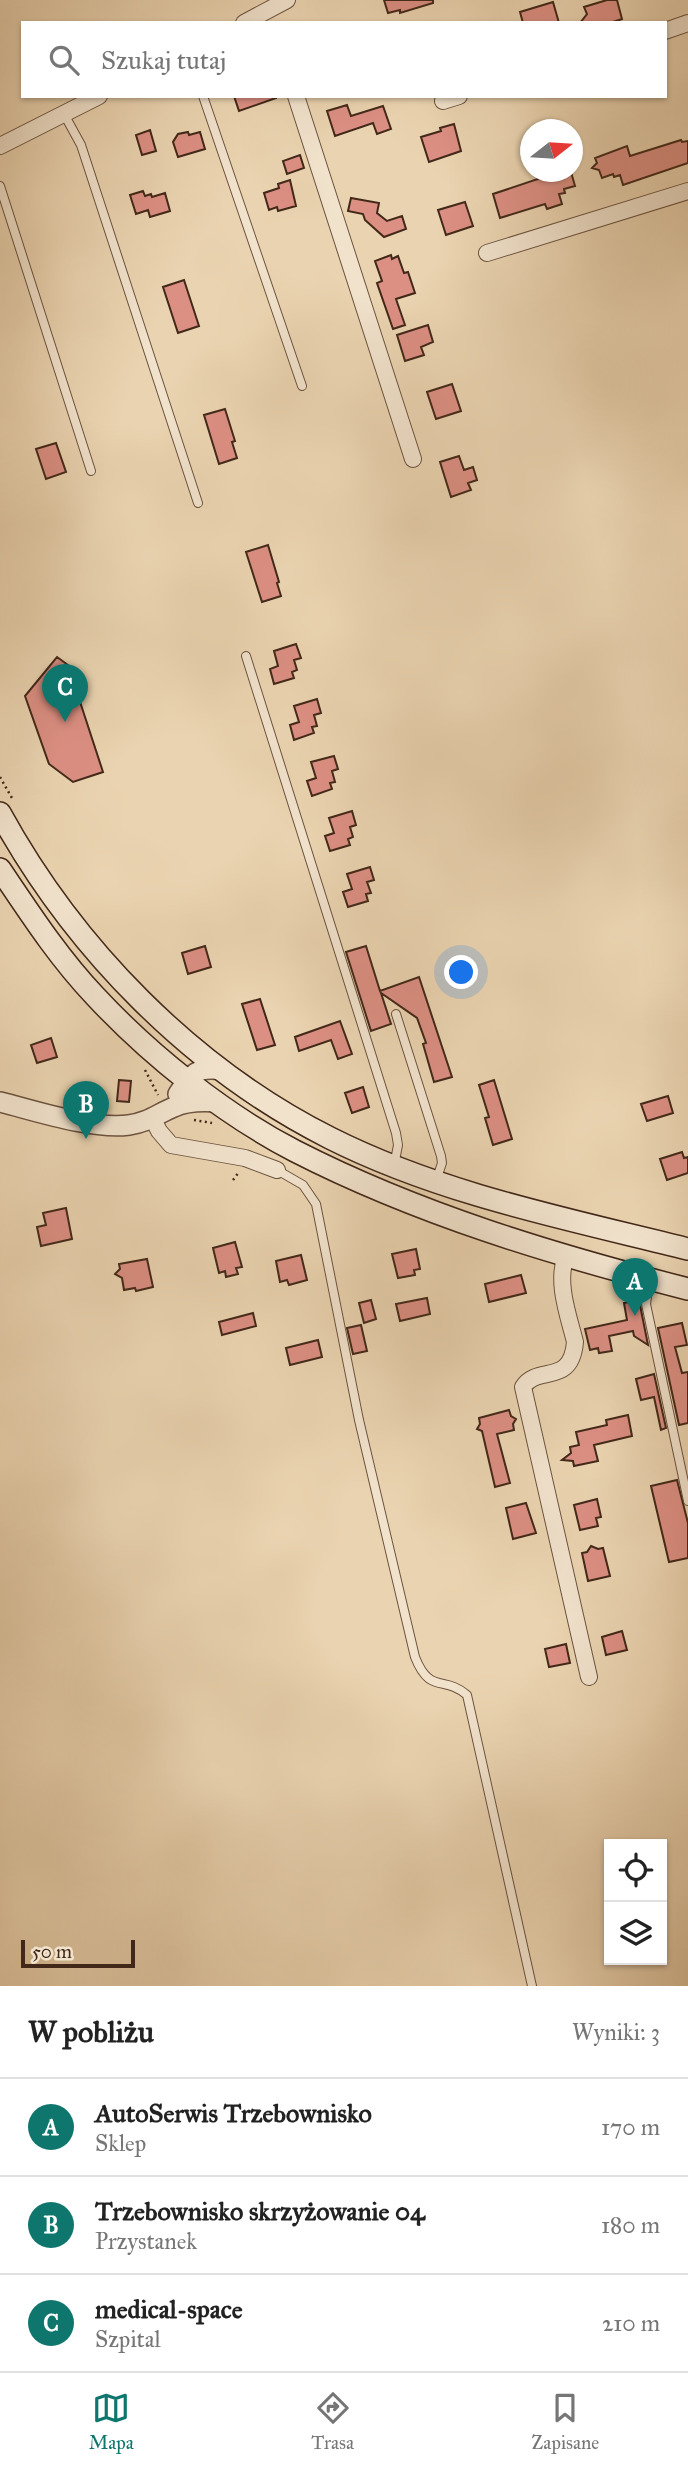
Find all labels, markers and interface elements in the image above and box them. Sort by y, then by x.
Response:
search box [21,21,667,98]
icon: search [45,41,83,79]
text: Szukaj tutaj [101,44,226,76]
north arrow [520,119,583,182]
pin: C [42,664,88,722]
your location [444,955,478,989]
pin: B [63,1081,109,1139]
pin: A [612,1258,658,1316]
map controls [604,1839,667,1965]
button: locate [604,1839,667,1902]
button: layers [604,1902,667,1965]
scale bar [21,1937,135,1969]
text: 50 m [32,1940,72,1963]
text: W pobliżu [28,2014,154,2050]
text: Wyniki: 3 [572,2018,660,2046]
text: AutoSerwis Trzebownisko [95,2097,372,2129]
text: A [43,2113,59,2141]
text: 170 m [601,2113,660,2141]
text: Sklep [95,2129,146,2157]
text: Trzebownisko skrzyżowanie 04 [95,2195,425,2227]
text: B [43,2211,59,2239]
text: 180 m [601,2211,660,2239]
text: Przystanek [95,2227,197,2255]
text: medical-space [95,2293,243,2325]
text: C [43,2309,59,2337]
text: 210 m [602,2309,660,2337]
text: Szpital [95,2325,161,2353]
tab: Mapa [89,2389,134,2454]
tab: Trasa [311,2389,354,2454]
tab: Zapisane [532,2389,599,2454]

